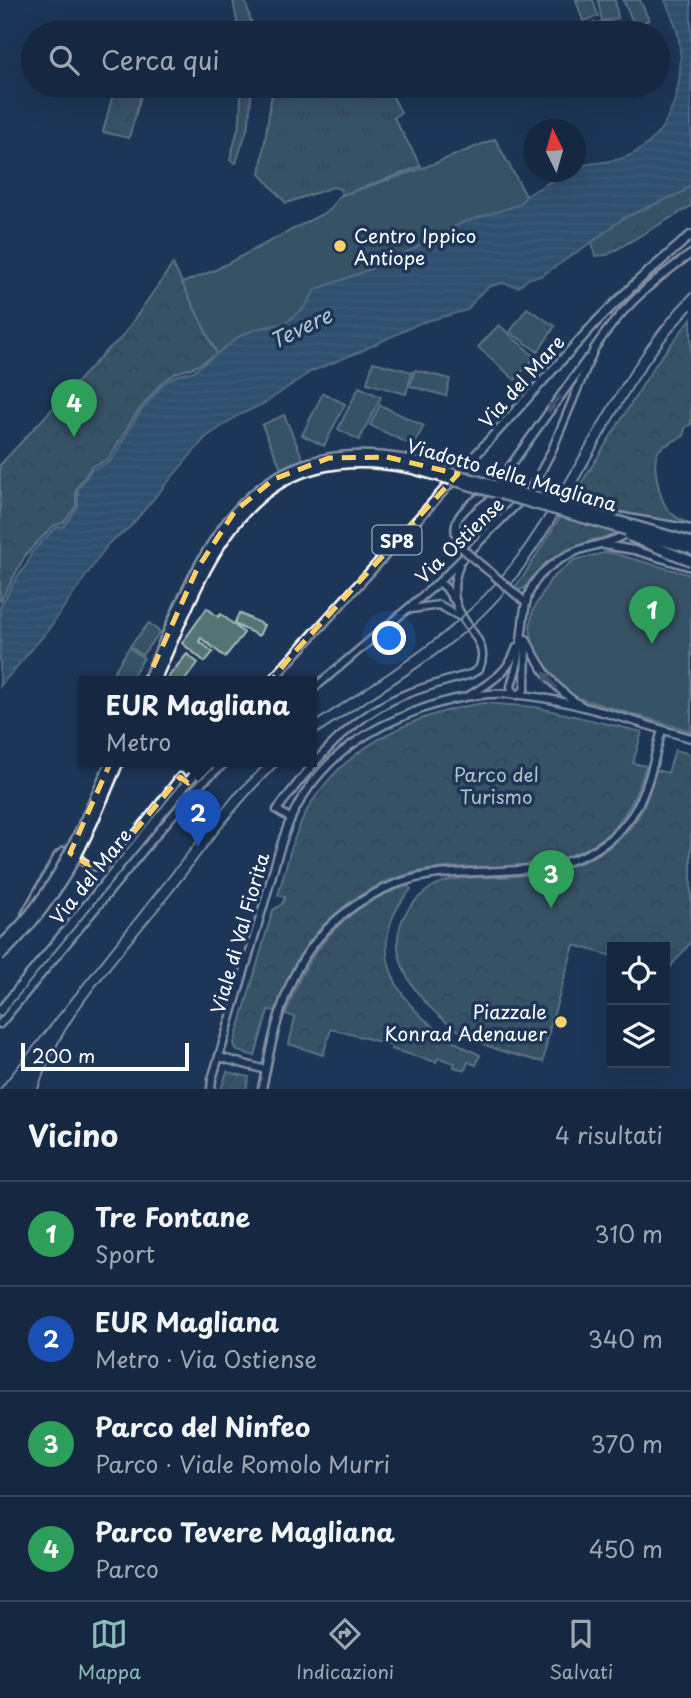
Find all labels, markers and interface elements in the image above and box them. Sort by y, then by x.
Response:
search box [21,21,670,98]
text: Cerca qui [101,40,220,79]
icon: search [45,41,83,79]
north arrow [523,119,586,182]
place label: Centro Ippico Antiope [354,221,476,271]
marker: Centro Ippico Antiope [332,238,348,254]
water label: Tevere [263,298,338,356]
street label: Via del Mare [472,328,570,434]
pin: 4 [51,379,97,437]
one-way arrow [547,395,562,413]
street label: Viadotto della Magliana [404,431,621,517]
street label: Via Ostiense [408,490,510,590]
road number: SP8 [372,526,422,554]
pin: 1 [629,586,675,644]
your location [372,621,406,655]
one-way arrow [543,671,558,688]
popup [79,676,317,767]
text: EUR Magliana [106,685,290,724]
text: Metro [106,724,171,759]
park label: Parco del Turismo [453,760,539,810]
pin: 2 [175,789,221,847]
street label: Via del Mare [42,822,138,930]
street label: Viale di Val Fiorita [203,849,276,1017]
pin: 3 [528,850,574,908]
map controls [607,942,670,1068]
button: locate [607,942,670,1005]
place label: Piazzale Konrad Adenauer [384,997,547,1047]
button: layers [607,1005,670,1068]
marker: Piazzale Konrad Adenauer [553,1014,569,1030]
scale bar [21,1040,189,1072]
text: 200 m [32,1041,95,1069]
text: Vicino [28,1112,118,1157]
text: 4 risultati [555,1117,663,1152]
text: Tre Fontane [95,1197,250,1236]
text: 1 [46,1216,57,1251]
text: 310 m [594,1216,663,1251]
text: Sport [95,1236,155,1271]
text: EUR Magliana [95,1302,279,1341]
text: 2 [43,1321,59,1356]
text: 340 m [588,1321,663,1356]
text: Metro · Via Ostiense [95,1341,317,1376]
text: Parco del Ninfeo [95,1407,310,1446]
text: 3 [43,1426,59,1461]
text: 370 m [590,1426,663,1461]
text: Parco · Viale Romolo Murri [95,1446,390,1481]
text: Parco Tevere Magliana [95,1512,395,1551]
text: 4 [43,1531,59,1566]
text: 450 m [589,1531,663,1566]
text: Parco [95,1551,159,1586]
tab: Mappa [78,1615,141,1685]
tab: Indicazioni [296,1615,394,1685]
tab: Salvati [550,1615,613,1685]

